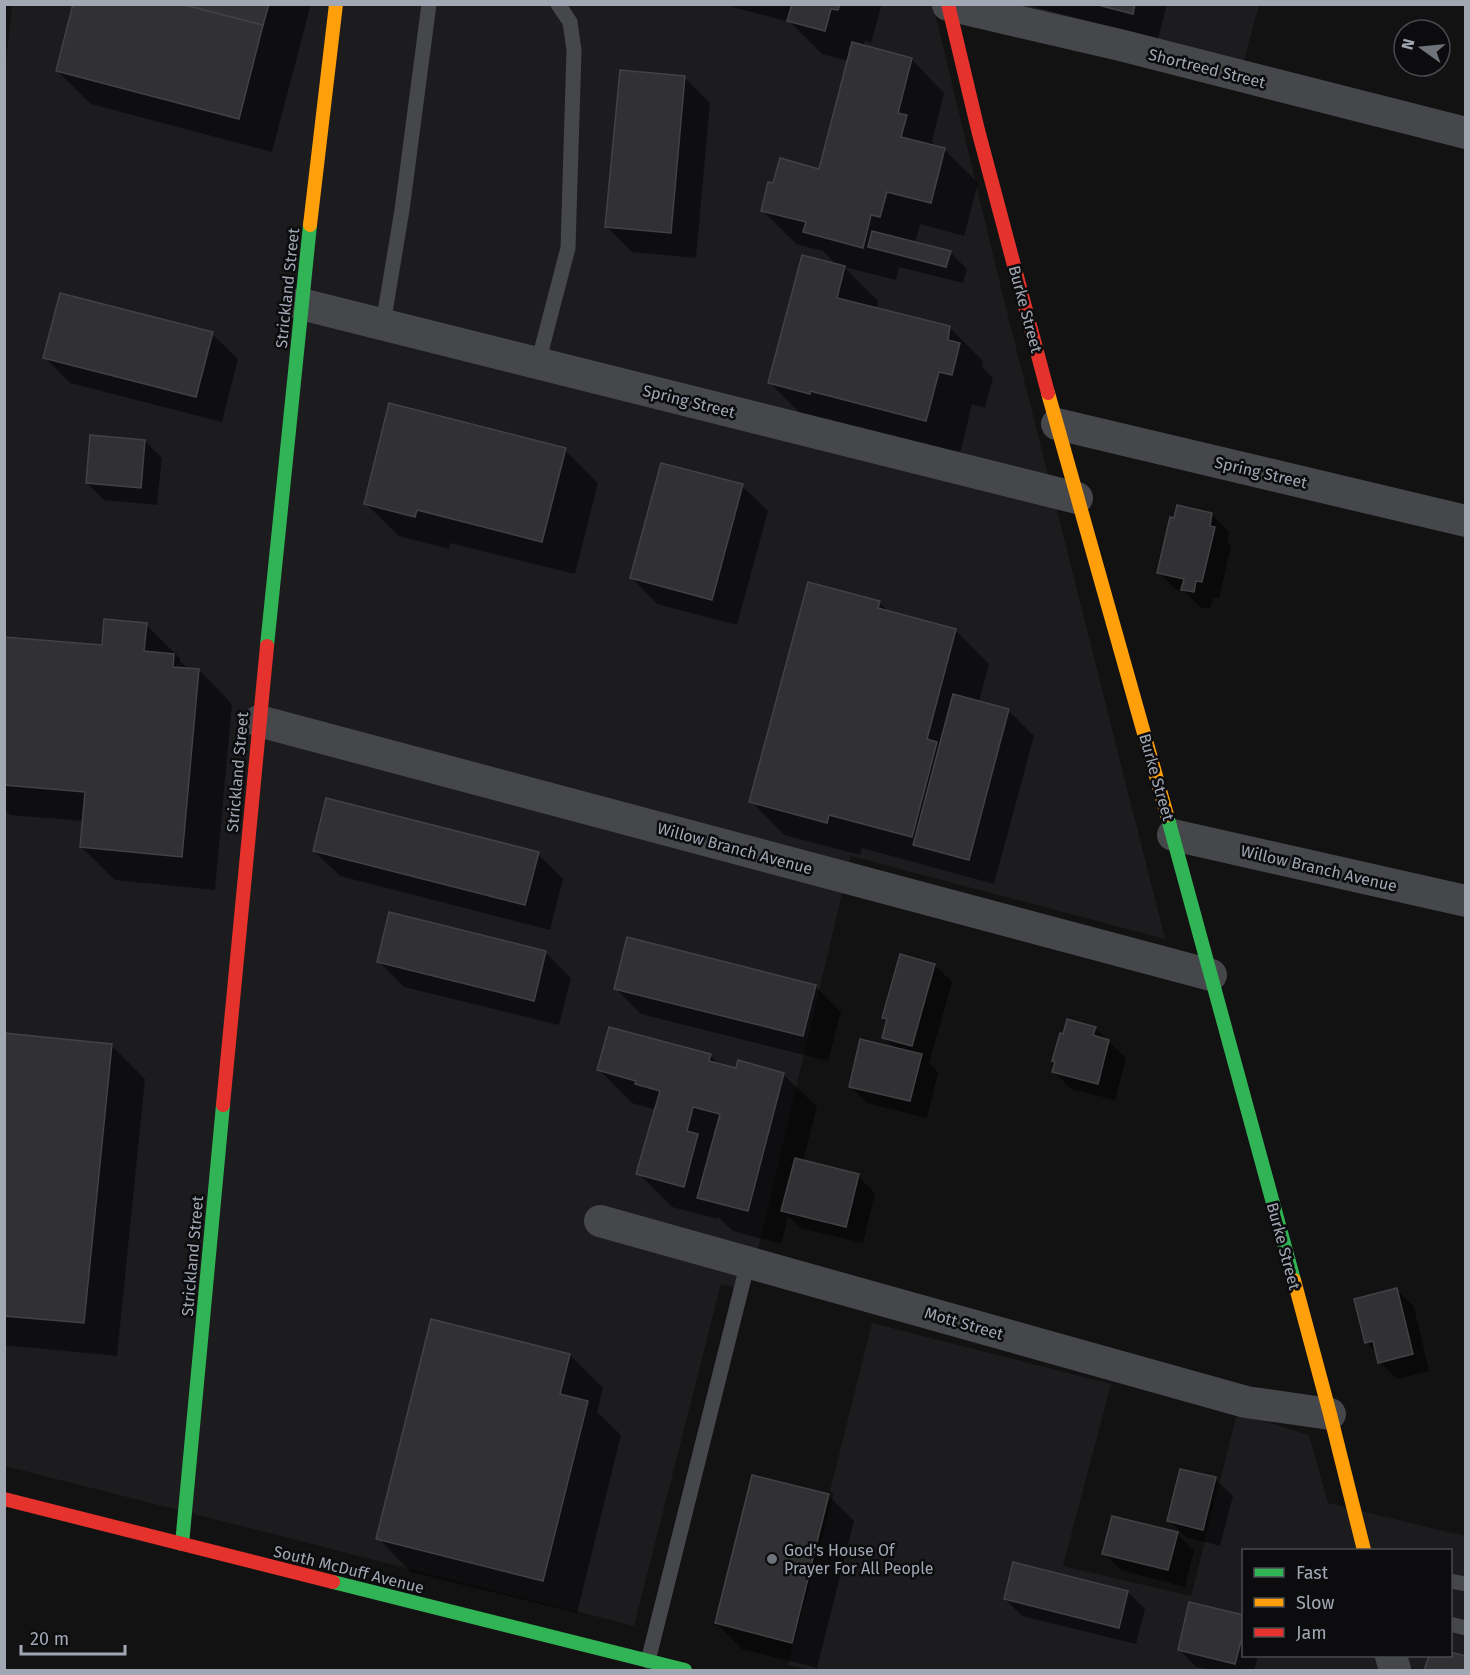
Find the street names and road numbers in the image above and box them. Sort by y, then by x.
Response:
street label: Shortreed Street [1146,45,1267,92]
street label: Strickland Street [272,227,303,349]
street label: Burke Street [1005,263,1046,355]
street label: Spring Street [641,381,737,422]
street label: Spring Street [1213,453,1309,492]
street label: Strickland Street [223,711,252,833]
street label: Burke Street [1135,731,1178,823]
street label: Willow Branch Avenue [655,819,815,878]
street label: Willow Branch Avenue [1239,841,1399,896]
street label: Strickland Street [178,1195,207,1317]
street label: Burke Street [1263,1200,1304,1292]
street label: Mott Street [922,1303,1006,1344]
street label: South McDuff Avenue [272,1542,426,1597]

